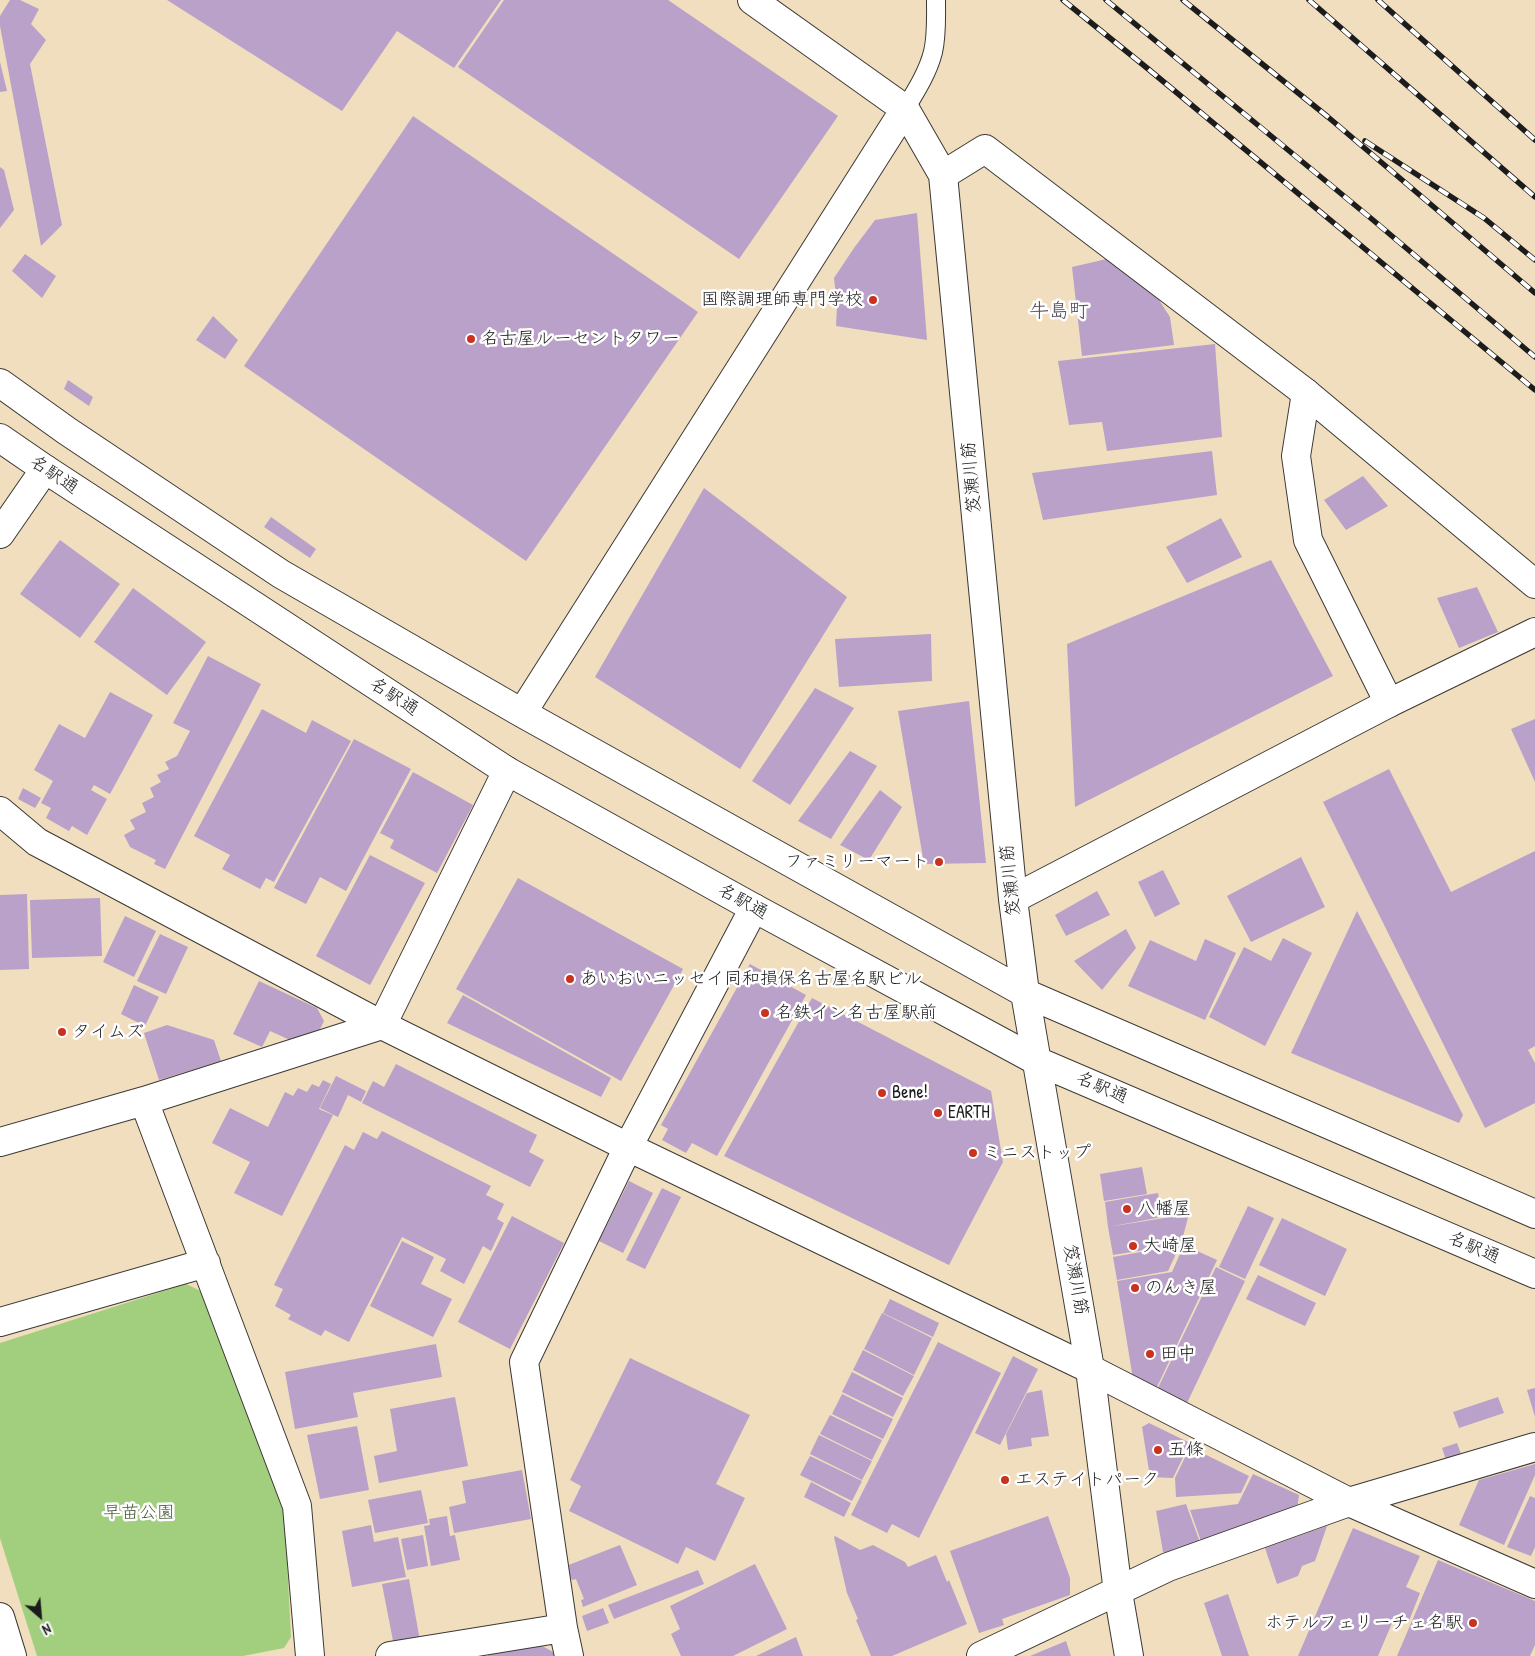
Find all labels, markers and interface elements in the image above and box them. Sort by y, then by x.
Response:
place label: 国際調理師専門学校 [701,289,863,311]
marker: 国際調理師専門学校 [867,294,879,306]
district label: 牛島町 [1029,300,1089,324]
place label: 名古屋ルーセントタワー [481,328,680,350]
marker: 名古屋ルーセントタワー [465,333,477,345]
street label: 笈瀬川筋 [958,440,986,514]
street label: 名駅通 [26,451,82,499]
street label: 名駅通 [365,673,423,721]
street label: 笈瀬川筋 [996,843,1026,917]
place label: ファミリーマート [785,851,929,873]
marker: ファミリーマート [933,856,945,868]
street label: 名駅通 [714,879,772,925]
place label: あいおいニッセイ同和損保名古屋名駅ビル [580,968,922,990]
marker: あいおいニッセイ同和損保名古屋名駅ビル [564,973,576,985]
place label: 名鉄イン名古屋駅前 [775,1002,937,1024]
marker: 名鉄イン名古屋駅前 [759,1007,771,1019]
place label: タイムズ [72,1021,144,1043]
marker: タイムズ [56,1026,68,1038]
street label: 名駅通 [1073,1068,1131,1108]
place label: Bene! [892,1082,928,1104]
marker: Bene! [876,1087,888,1099]
place label: EARTH [948,1102,990,1124]
marker: EARTH [932,1107,944,1119]
place label: ミニストップ [983,1142,1091,1164]
marker: ミニストップ [967,1147,979,1159]
place label: 八幡屋 [1137,1198,1191,1220]
marker: 八幡屋 [1121,1203,1133,1215]
street label: 名駅通 [1445,1228,1503,1268]
place label: 大崎屋 [1143,1235,1197,1257]
marker: 大崎屋 [1127,1240,1139,1252]
street label: 笈瀬川筋 [1058,1243,1092,1317]
place label: のんき屋 [1145,1277,1217,1299]
marker: のんき屋 [1129,1282,1141,1294]
place label: 田中 [1160,1343,1196,1365]
marker: 田中 [1144,1348,1156,1360]
place label: 五條 [1168,1439,1204,1461]
marker: 五條 [1152,1444,1164,1456]
place label: エステイトパーク [1015,1469,1159,1491]
marker: エステイトパーク [999,1474,1011,1486]
park label: 早苗公園 [103,1502,175,1524]
north arrow [15,1591,65,1641]
place label: ホテルフェリーチェ名駅 [1265,1612,1463,1634]
marker: ホテルフェリーチェ名駅 [1467,1617,1479,1629]
text: N [39,1620,55,1640]

